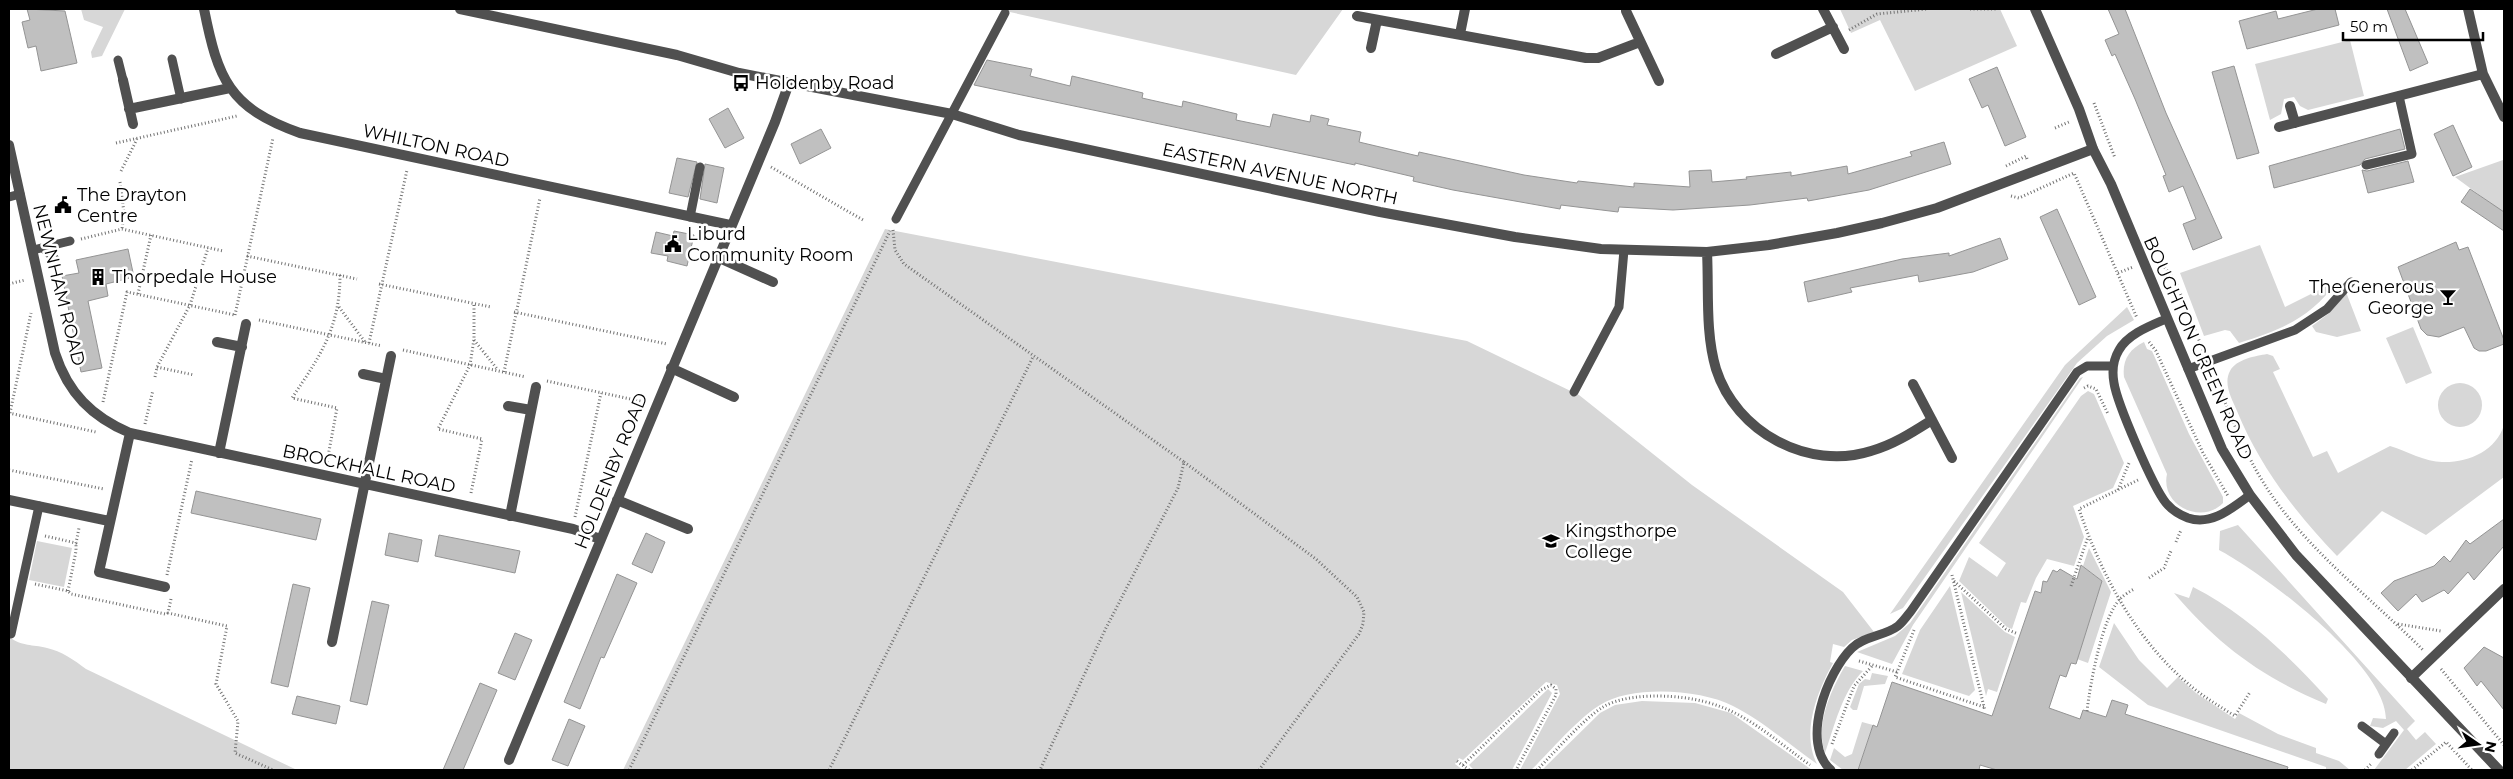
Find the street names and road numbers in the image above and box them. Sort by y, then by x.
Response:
street label: WHILTON ROAD [361,120,511,172]
street label: EASTERN AVENUE NORTH [1160,138,1400,210]
street label: NEWNHAM ROAD [28,202,90,368]
street label: BOUGHTON GREEN ROAD [2139,233,2257,463]
street label: HOLDENBY ROAD [570,390,652,552]
street label: BROCKHALL ROAD [280,440,458,498]

